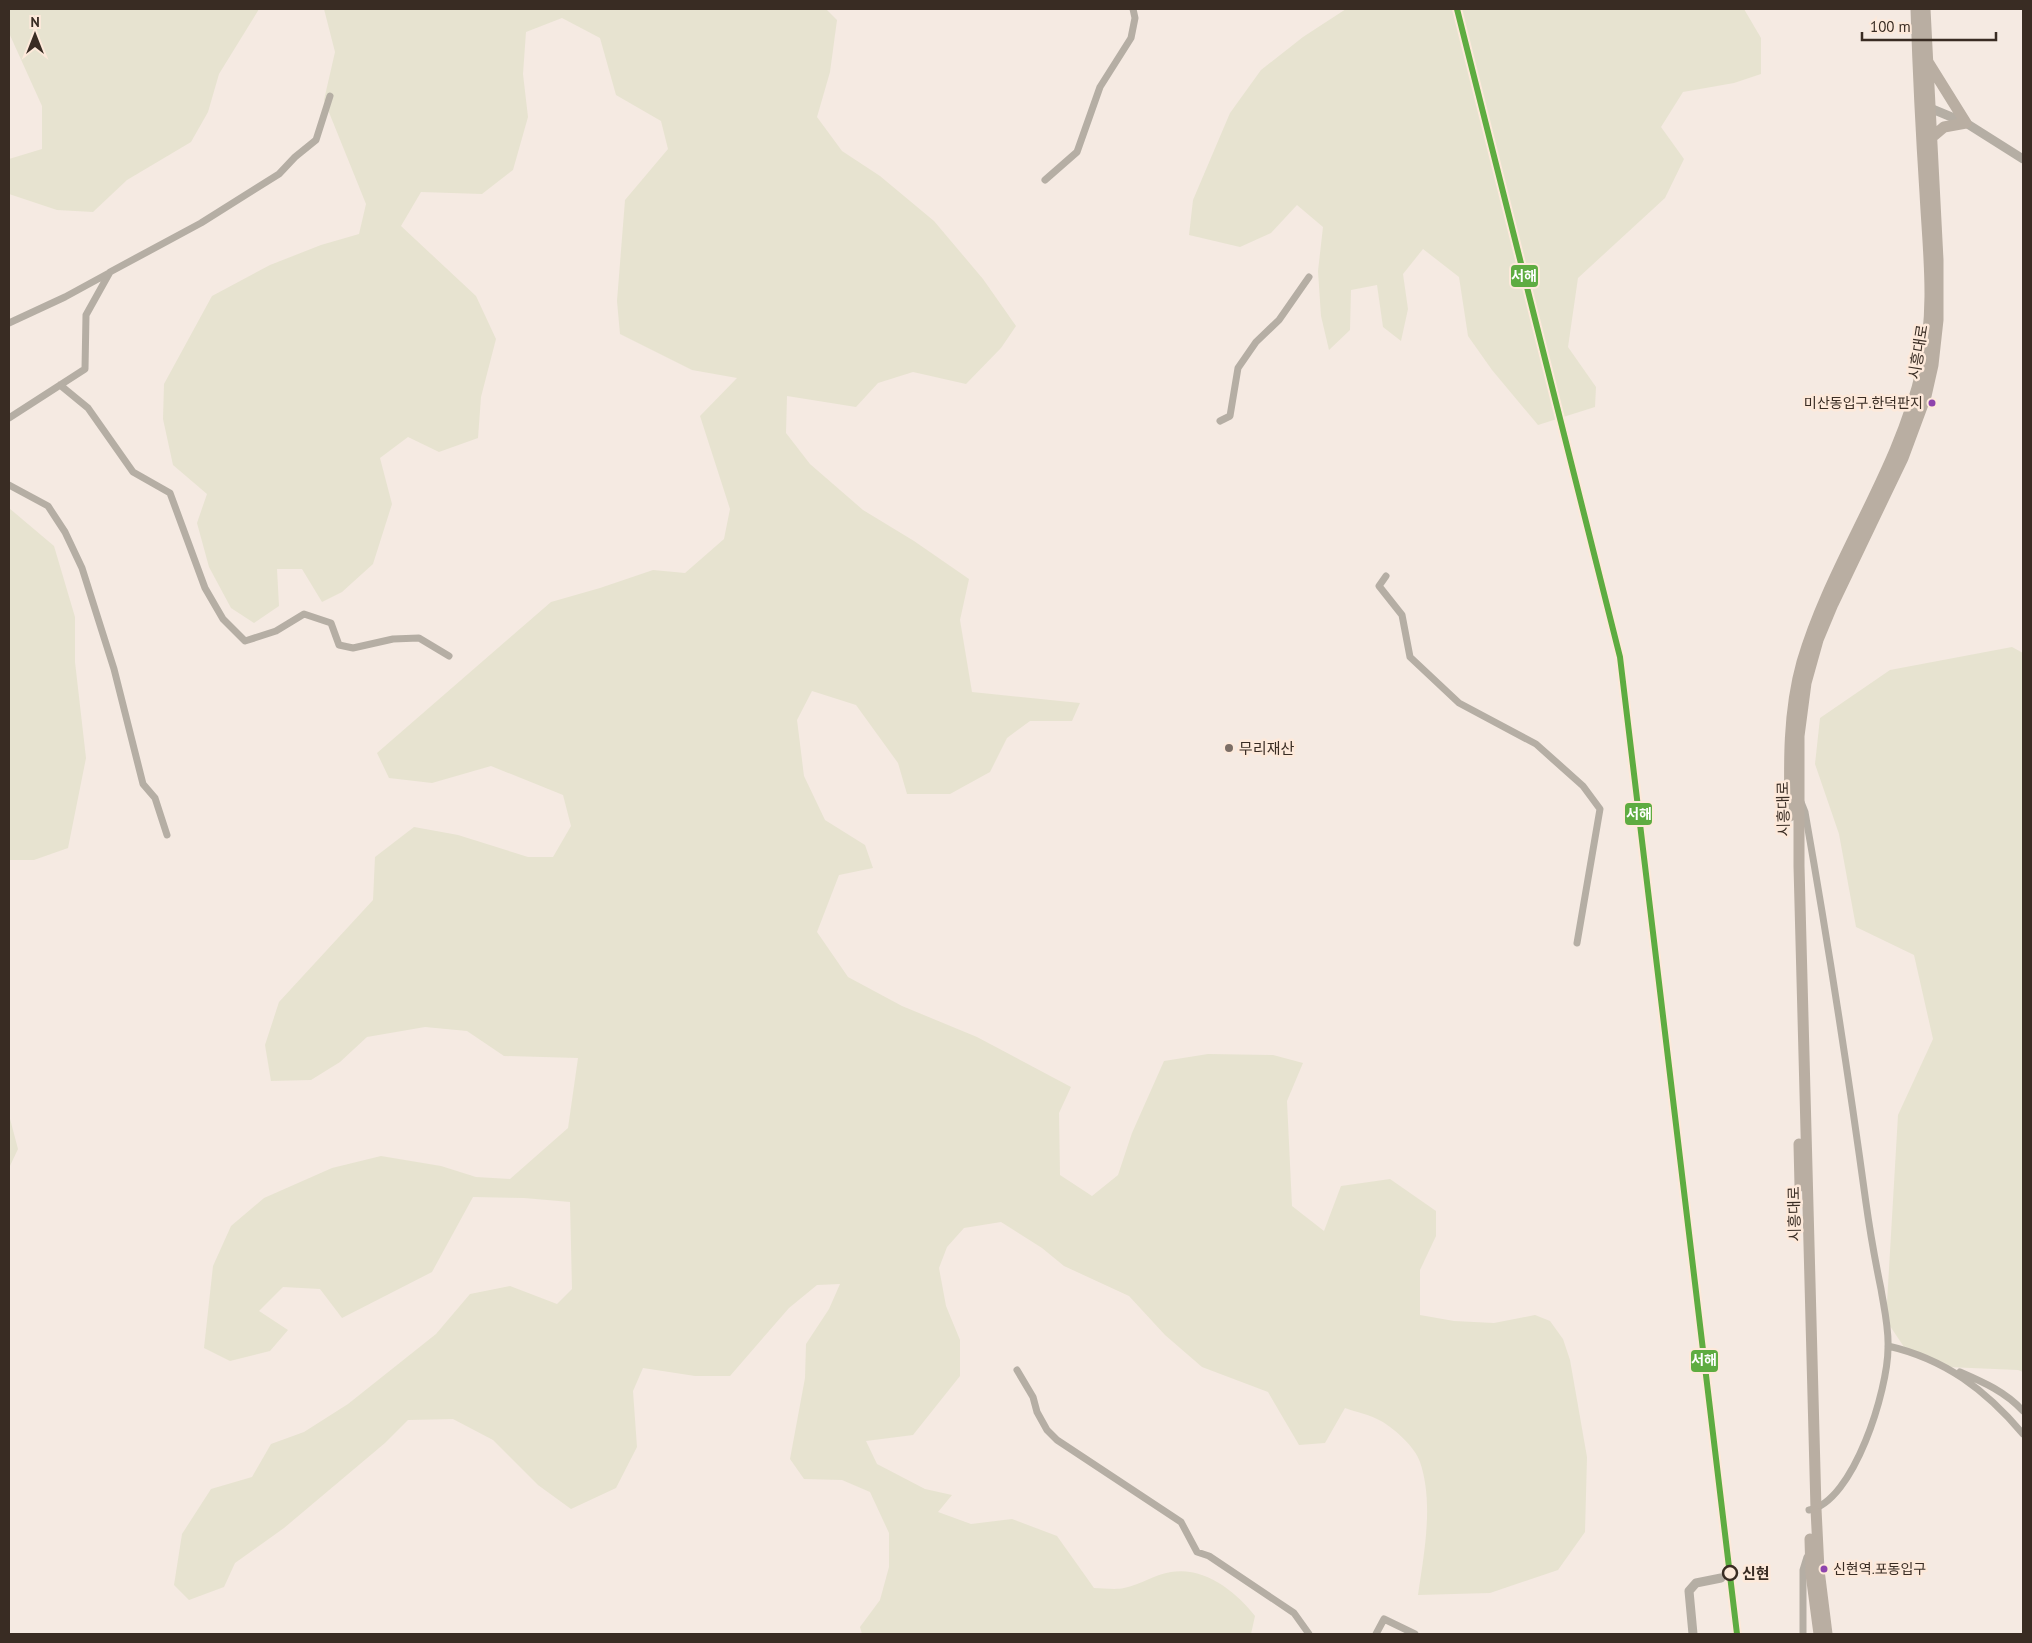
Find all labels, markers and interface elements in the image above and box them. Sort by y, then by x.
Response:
north arrow [10,10,60,60]
scale bar [1862,10,1996,42]
text: N [30,13,40,31]
text: 100 m [1870,17,1911,36]
line badge: 서해 [1510,264,1539,288]
text: 서해 [1511,267,1537,285]
street label: 시흥대로 [1904,323,1932,381]
place label: 미산동입구.한덕판지 [1804,394,1923,412]
marker: 미산동입구.한덕판지 [1927,398,1937,408]
place label: 무리재산 [1239,739,1294,758]
marker: 무리재산 [1223,742,1235,754]
street label: 시흥대로 [1773,781,1793,837]
line badge: 서해 [1624,802,1653,826]
text: 서해 [1626,805,1652,823]
street label: 시흥대로 [1784,1186,1804,1242]
line badge: 서해 [1690,1349,1719,1373]
text: 서해 [1691,1351,1717,1369]
place label: 신현역.포동입구 [1833,1560,1926,1578]
place label: 신현 [1742,1564,1770,1583]
marker: 신현역.포동입구 [1819,1564,1829,1574]
marker: 신현 [1722,1565,1738,1581]

